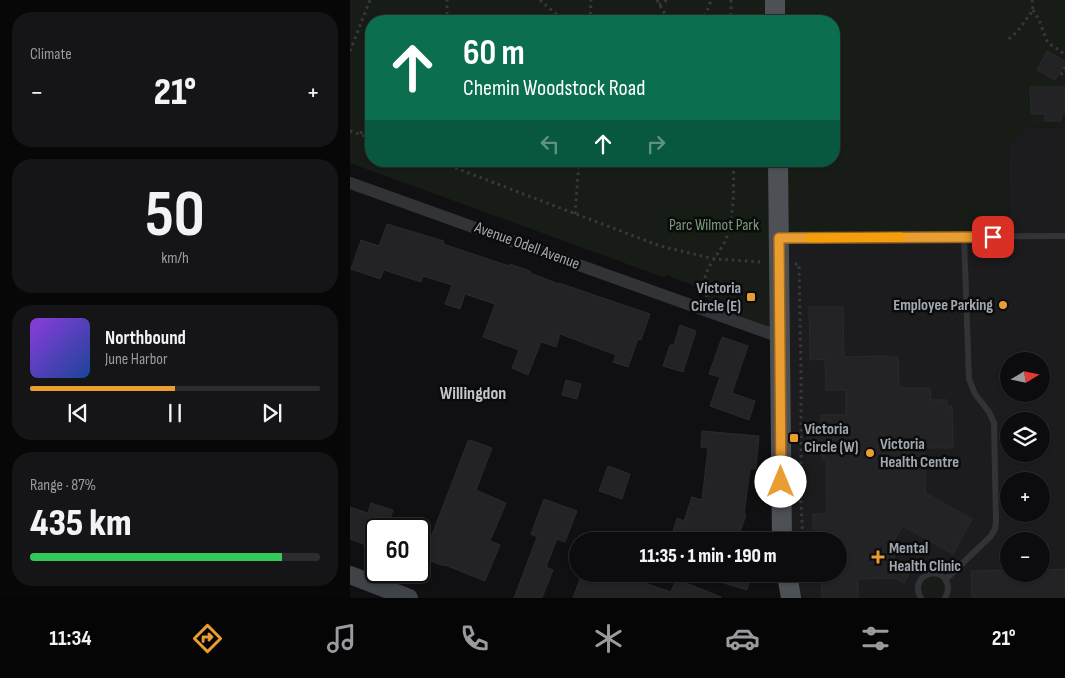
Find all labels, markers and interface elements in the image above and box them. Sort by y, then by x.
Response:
text: 60 m [463,32,525,75]
icon: ahead [380,35,445,100]
text: Climate [30,45,72,64]
text: 21° [154,70,196,115]
text: Chemin Woodstock Road [463,75,645,102]
text: − [30,76,44,109]
text: + [306,76,320,109]
icon: left [536,130,564,158]
icon: ahead [589,130,617,158]
icon: right [642,130,670,158]
text: 50 [145,177,205,255]
park label: Parc Wilmot Park [669,216,759,235]
pin [972,216,1014,258]
street label: Avenue Odell Avenue [471,218,582,274]
icon: arrive [979,223,1007,251]
text: km/h [161,249,189,268]
place label: Victoria Circle (E) [691,279,741,316]
marker: Victoria Circle (E) [745,291,757,303]
place label: Employee Parking [893,296,993,315]
marker: Employee Parking [997,299,1009,311]
text: Northbound [105,327,186,350]
text: June Harbor [105,350,168,369]
north arrow [1000,352,1050,402]
map controls [1000,352,1050,582]
district label: Willingdon [440,383,506,404]
icon: previous [64,399,92,427]
icon: pause [161,399,189,427]
icon: next [258,399,286,427]
button: layers [1000,412,1050,462]
place label: Victoria Circle (W) [804,420,859,457]
marker: Victoria Circle (W) [788,432,800,444]
place label: Victoria Health Centre [880,435,959,472]
marker: Victoria Health Centre [864,447,876,459]
position arrow [754,455,806,507]
button: + [1000,472,1050,522]
text: Range · 87% [30,476,96,495]
text: 435 km [30,501,132,546]
speed limit sign: 60 [365,518,430,583]
button: − [1000,532,1050,582]
place label: Mental Health Clinic [889,539,961,576]
text: 11:35 · 1 min · 190 m [639,545,777,568]
marker: Mental Health Clinic [871,550,885,564]
icon: directions [190,621,225,656]
icon: music [324,621,359,656]
icon: phone [457,621,492,656]
icon: climate [591,621,626,656]
icon: car [725,621,760,656]
icon: filters [858,621,893,656]
text: 11:34 [49,625,92,652]
text: 21° [992,625,1016,652]

